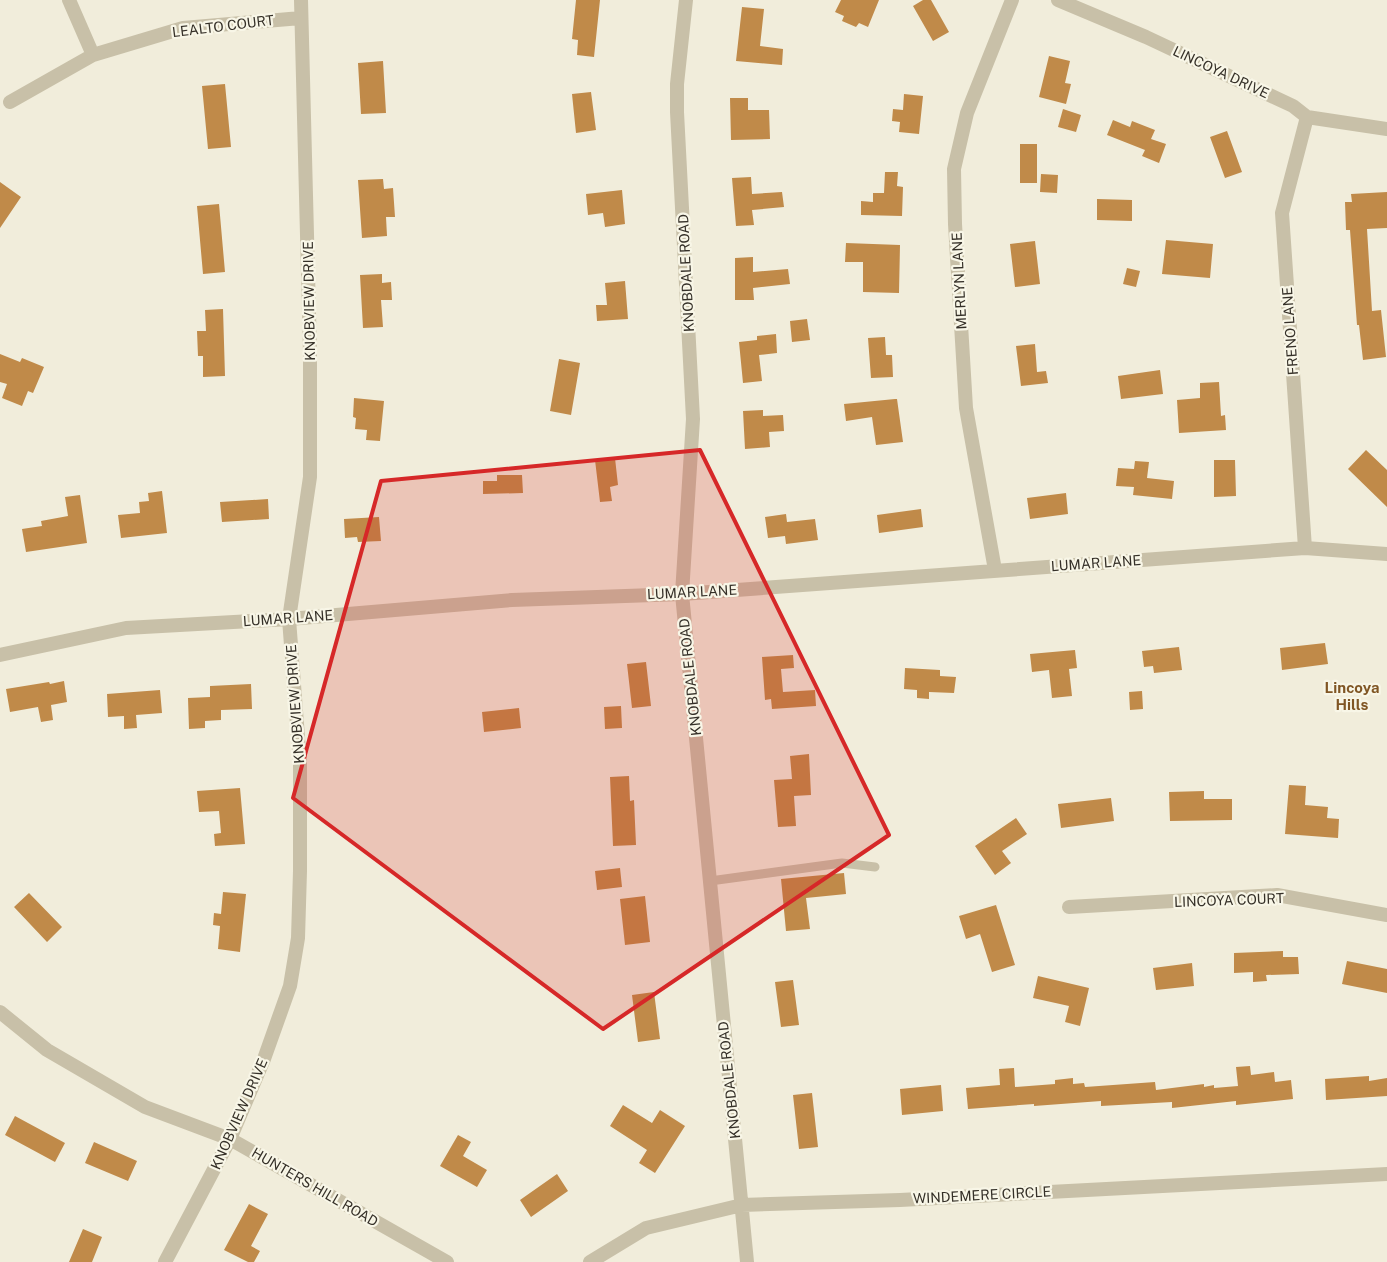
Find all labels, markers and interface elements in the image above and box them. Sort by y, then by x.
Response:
street label: LEALTO COURT [171,12,275,40]
street label: LINCOYA DRIVE [1170,43,1272,101]
street label: KNOBDALE ROAD [675,214,697,332]
street label: MERLYN LANE [948,232,970,330]
street label: KNOBVIEW DRIVE [300,241,318,361]
street label: FRENO LANE [1279,286,1301,376]
street label: LUMAR LANE [1050,552,1142,574]
street label: LUMAR LANE [647,582,737,602]
street label: LUMAR LANE [242,607,334,629]
street label: KNOBDALE ROAD [676,617,704,737]
street label: KNOBVIEW DRIVE [283,644,307,764]
district label: Lincoya Hills [1325,679,1379,713]
street label: LINCOYA COURT [1174,890,1284,910]
street label: KNOBDALE ROAD [715,1020,743,1140]
street label: KNOBVIEW DRIVE [207,1056,271,1172]
street label: HUNTERS HILL ROAD [249,1144,381,1230]
street label: WINDEMERE CIRCLE [912,1183,1052,1207]

